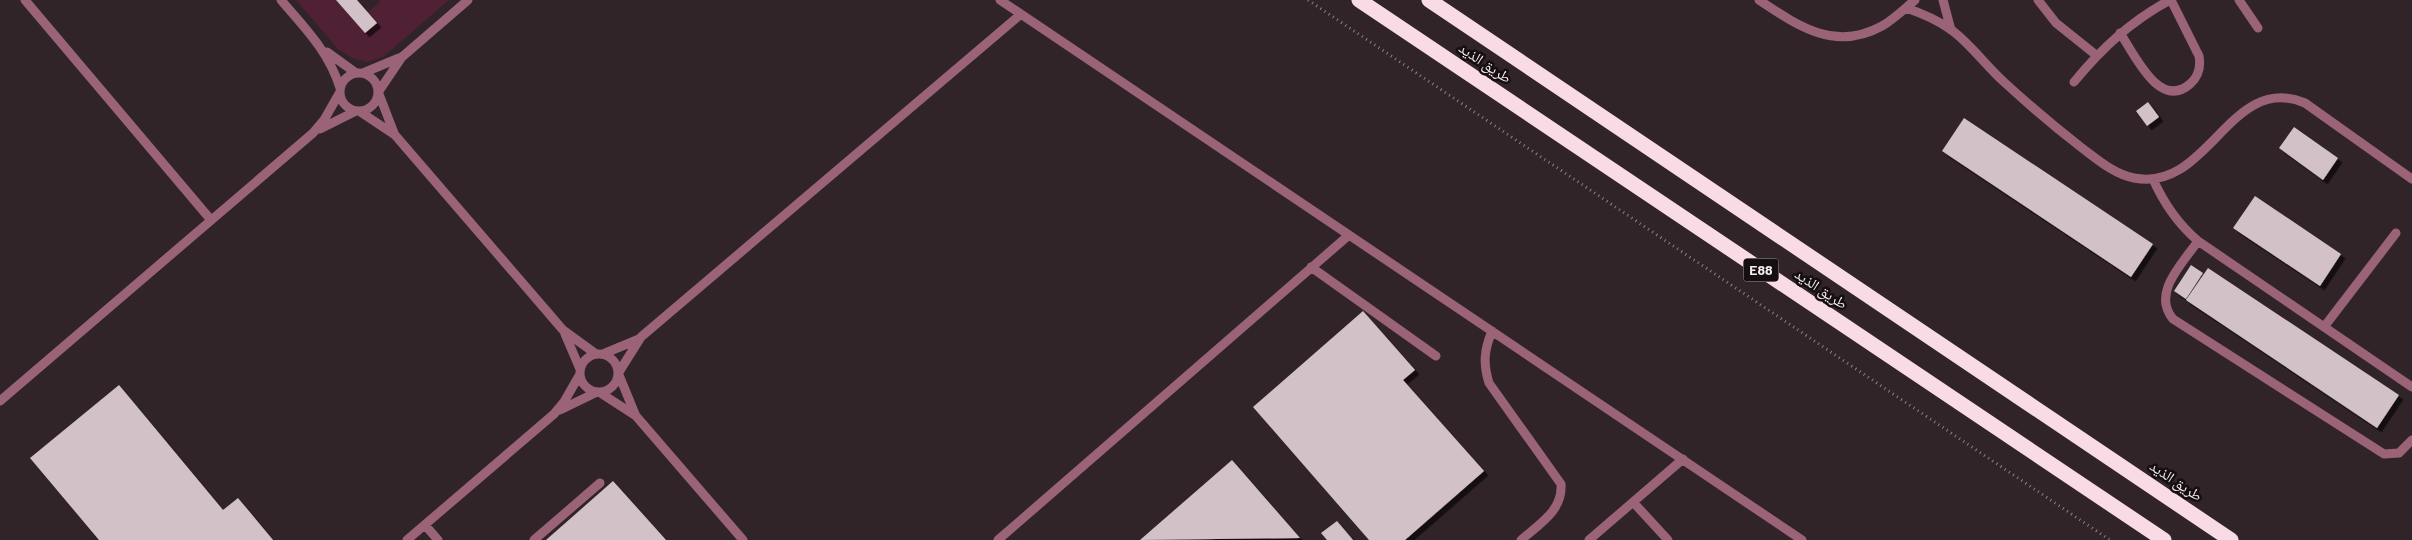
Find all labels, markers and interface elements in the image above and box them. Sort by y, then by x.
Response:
street label: طريق الذيد [1455,38,1515,88]
road number: E88 [1744,258,1778,282]
street label: طريق الذيد [1791,264,1851,314]
street label: طريق الذيد [2146,456,2206,506]

